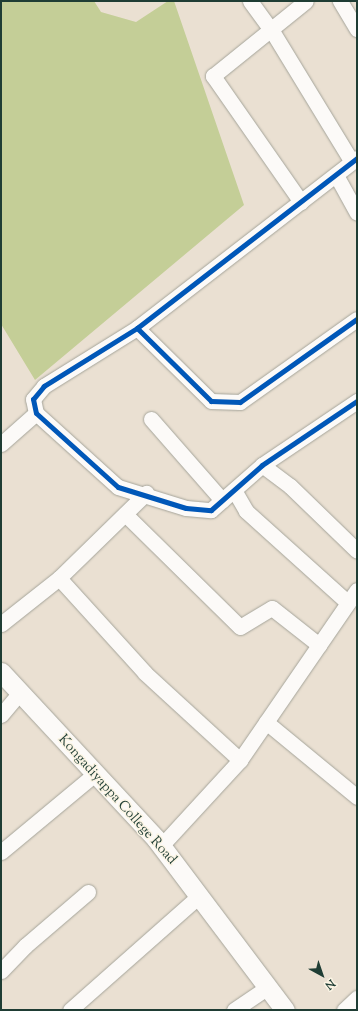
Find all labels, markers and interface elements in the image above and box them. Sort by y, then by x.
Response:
street label: Kongadiyappa College Road [54,732,180,868]
north arrow [302,955,342,995]
text: N [321,975,338,993]

